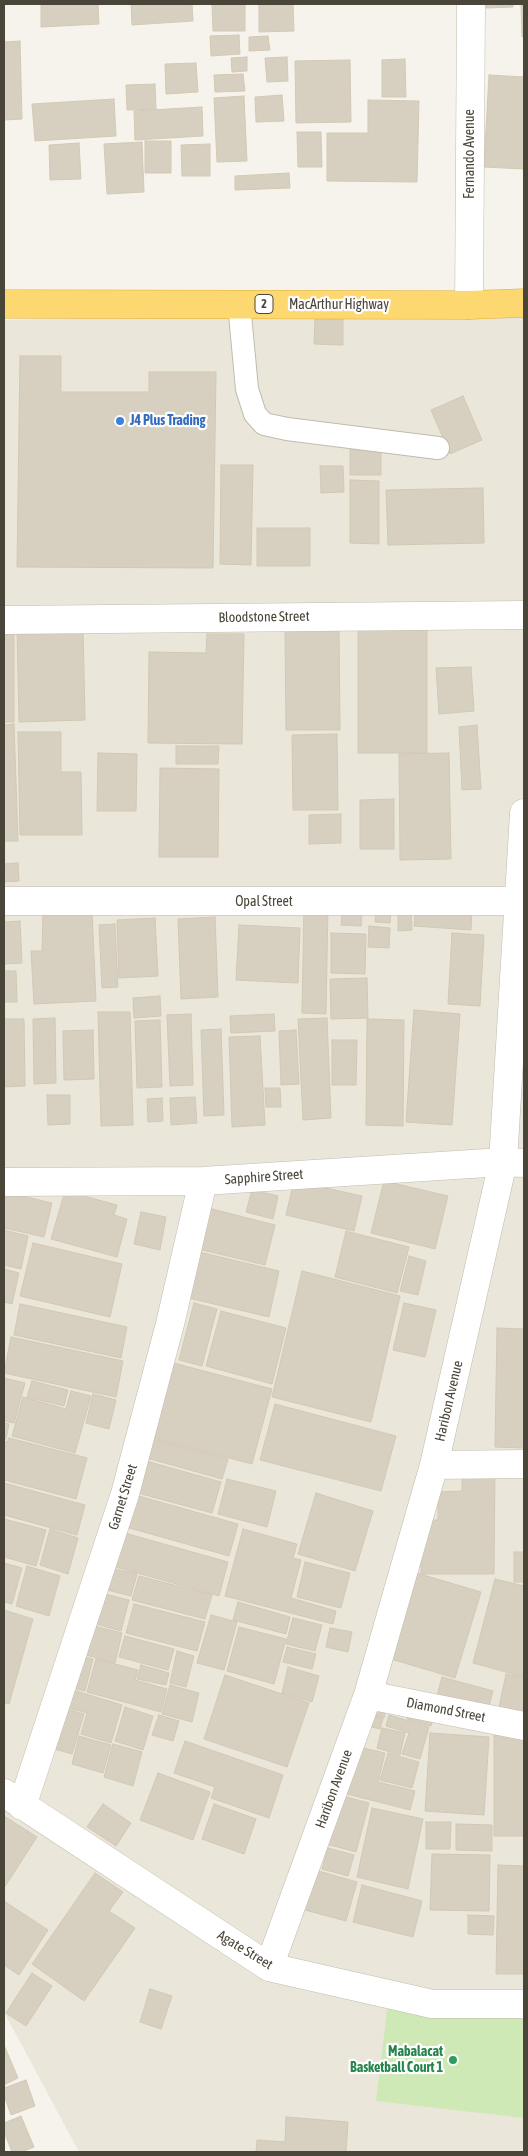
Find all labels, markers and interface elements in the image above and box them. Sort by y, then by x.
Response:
street label: Fernando Avenue [462,109,478,199]
road number: 2 [255,294,273,314]
street label: MacArthur Highway [289,297,389,313]
place label: J4 Plus Trading [130,413,206,429]
marker: J4 Plus Trading [114,415,126,427]
street label: Bloodstone Street [218,608,310,626]
street label: Opal Street [235,894,293,910]
street label: Sapphire Street [224,1166,304,1188]
street label: Haribon Avenue [432,1359,466,1443]
street label: Garnet Street [105,1462,141,1532]
street label: Diamond Street [405,1694,487,1726]
street label: Haribon Avenue [312,1747,356,1831]
street label: Agate Street [214,1927,276,1973]
place label: Mabalacat Basketball Court 1 [350,2044,443,2076]
marker: Mabalacat Basketball Court 1 [447,2054,459,2066]

